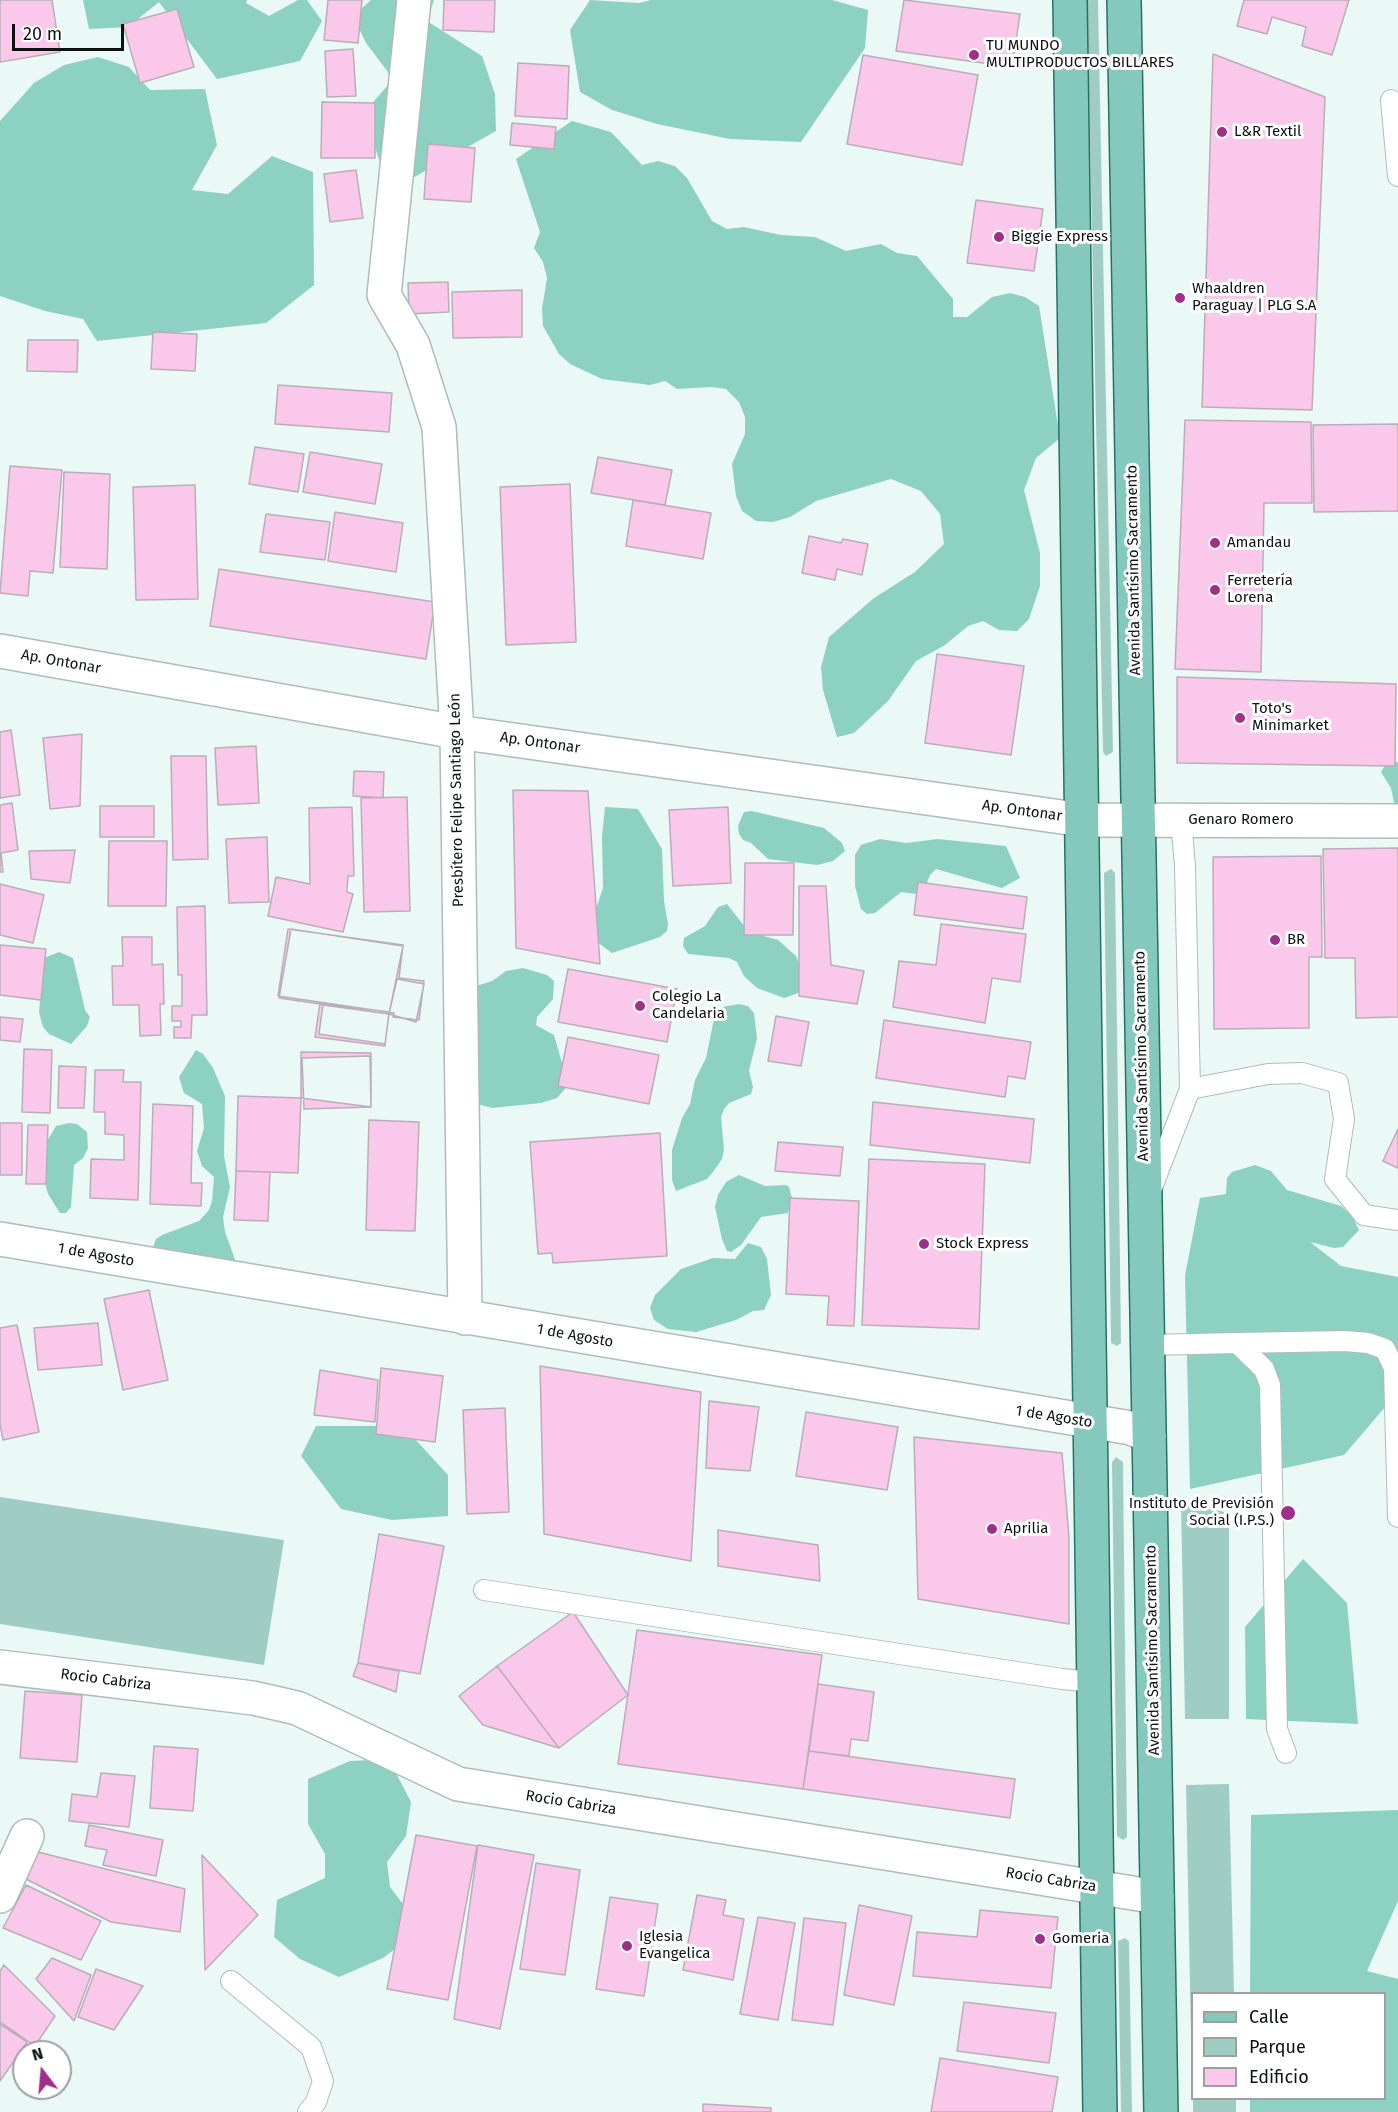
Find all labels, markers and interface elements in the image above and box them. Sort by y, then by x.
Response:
scale bar [15,12,128,50]
text: 20 m [23,23,62,45]
place label: TU MUNDO MULTIPRODUCTOS BILLARES [986,37,1174,72]
marker: TU MUNDO MULTIPRODUCTOS BILLARES [967,48,981,62]
place label: L&R Textil [1234,123,1301,141]
marker: L&R Textil [1215,125,1229,139]
place label: Biggie Express [1011,228,1108,246]
marker: Biggie Express [992,230,1006,244]
place label: Whaaldren Paraguay | PLG S.A [1192,280,1316,315]
marker: Whaaldren Paraguay | PLG S.A [1173,291,1187,305]
street label: Avenida Santísimo Sacramento [1123,465,1145,675]
place label: Amandau [1227,534,1291,552]
marker: Amandau [1208,536,1222,550]
place label: Ferretería Lorena [1227,572,1293,607]
marker: Ferretería Lorena [1208,583,1222,597]
street label: Ap. Ontonar [20,646,102,678]
street label: Presbítero Felipe Santiago León [446,693,468,907]
place label: Toto's Minimarket [1252,700,1329,735]
marker: Toto's Minimarket [1233,711,1247,725]
street label: Ap. Ontonar [499,728,581,758]
street label: Ap. Ontonar [981,796,1063,826]
street label: Genaro Romero [1188,811,1294,829]
place label: BR [1287,931,1305,949]
marker: BR [1268,933,1282,947]
street label: Avenida Santísimo Sacramento [1131,951,1153,1161]
place label: Colegio La Candelaria [652,988,725,1023]
marker: Colegio La Candelaria [633,999,647,1013]
place label: Stock Express [936,1235,1029,1253]
marker: Stock Express [917,1237,931,1251]
street label: 1 de Agosto [56,1239,136,1271]
street label: 1 de Agosto [535,1320,615,1352]
street label: 1 de Agosto [1014,1402,1094,1432]
place label: Instituto de Previsión Social (I.P.S.) [1129,1495,1274,1530]
marker: Instituto de Previsión Social (I.P.S.) [1279,1504,1297,1522]
place label: Aprilia [1004,1520,1048,1538]
marker: Aprilia [985,1522,999,1536]
street label: Avenida Santísimo Sacramento [1142,1545,1164,1755]
street label: Rocio Cabriza [59,1665,153,1695]
street label: Rocio Cabriza [524,1787,618,1819]
street label: Rocio Cabriza [1004,1864,1098,1896]
place label: Iglesia Evangelica [639,1928,710,1963]
place label: Gomeria [1052,1930,1109,1948]
marker: Gomeria [1033,1932,1047,1946]
marker: Iglesia Evangelica [620,1939,634,1953]
legend [1191,1992,1386,2100]
text: Calle [1249,2006,1289,2028]
text: Parque [1249,2036,1306,2058]
north arrow [12,2040,72,2100]
text: N [30,2044,45,2065]
text: Edificio [1249,2066,1309,2088]

